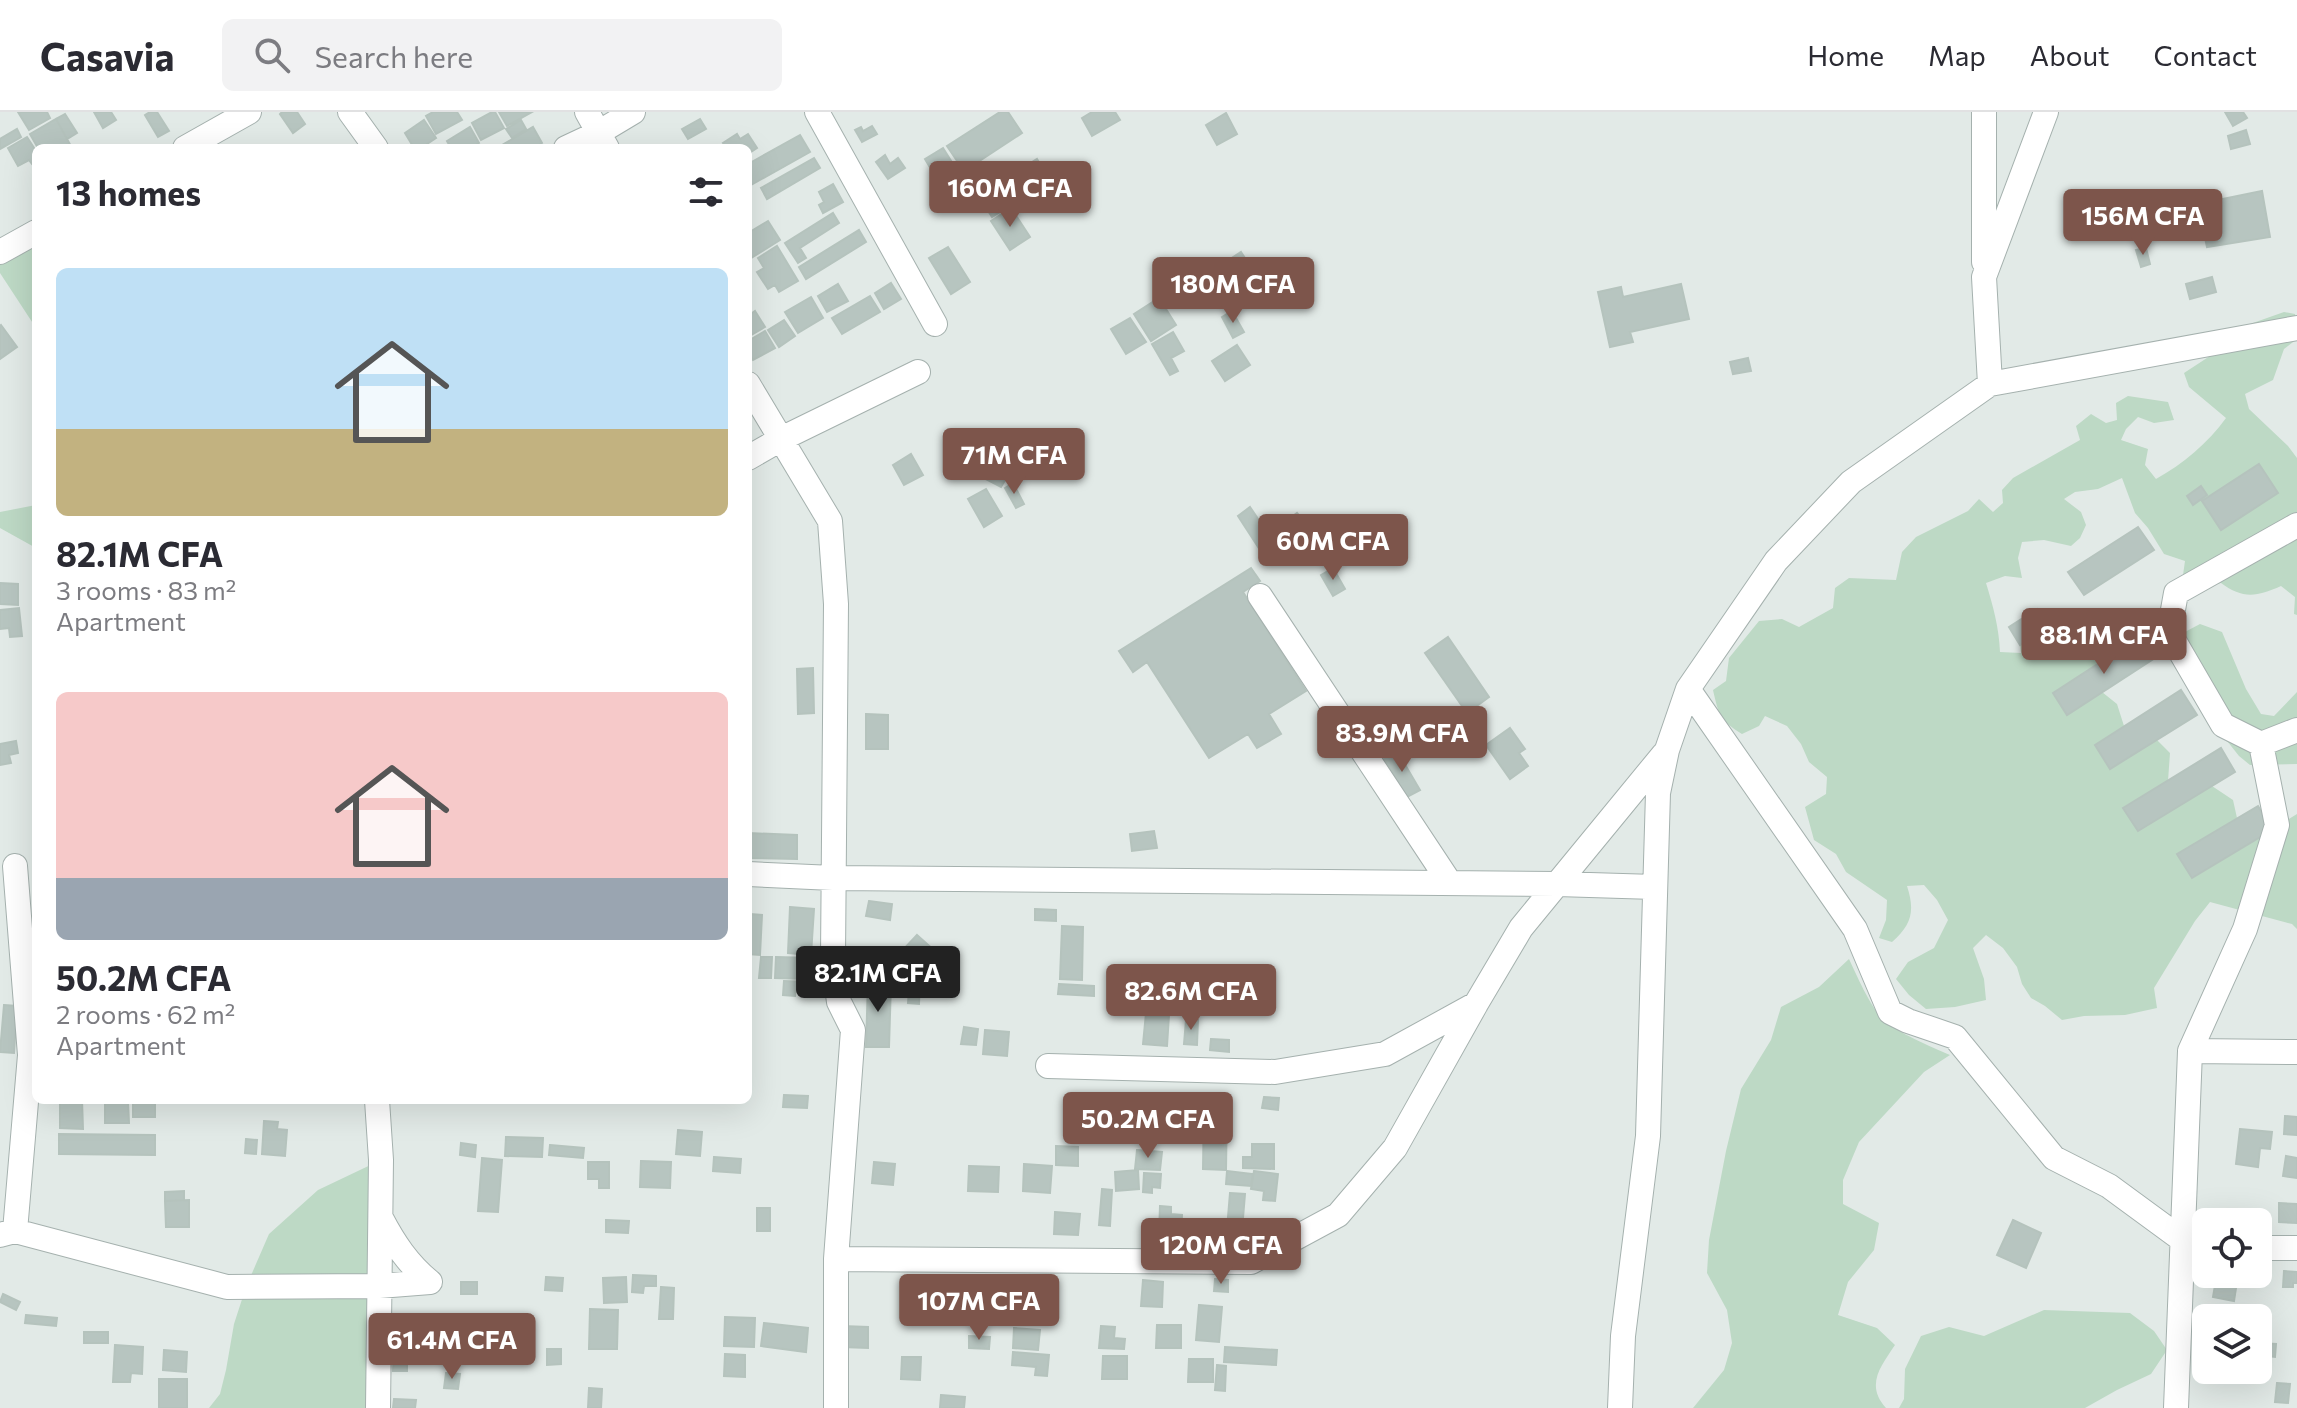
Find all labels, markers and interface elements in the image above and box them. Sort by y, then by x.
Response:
search box [222,19,782,91]
text: Casavia [40,32,174,79]
icon: search [250,33,294,77]
text: Search here [314,37,473,74]
text: Home [1807,38,1884,72]
text: Map [1928,38,1986,72]
text: About [2030,38,2110,72]
text: Contact [2154,38,2257,72]
pin: 160M CFA [927,161,1093,229]
icon: filters [684,170,728,214]
text: 13 homes [56,171,201,213]
text: 160M CFA [947,171,1073,202]
pin: 156M CFA [2060,189,2226,257]
text: 156M CFA [2081,199,2205,230]
pin: 180M CFA [1150,257,1316,325]
text: 180M CFA [1170,267,1296,298]
icon: home [320,320,464,464]
pin: 71M CFA [940,428,1088,496]
text: 71M CFA [961,438,1067,469]
pin: 60M CFA [1259,514,1407,582]
text: 60M CFA [1276,524,1390,555]
text: 82.1M CFA [56,532,223,574]
text: 3 rooms · 83 m² [56,574,236,605]
text: Apartment [56,605,186,636]
pin: 88.1M CFA [2012,608,2196,676]
text: 88.1M CFA [2040,618,2168,649]
pin: 83.9M CFA [1310,706,1494,774]
text: 83.9M CFA [1335,716,1469,747]
icon: home [320,744,464,888]
pin: 82.1M CFA [786,946,970,1014]
text: 50.2M CFA [56,956,231,998]
text: 82.1M CFA [814,956,942,987]
pin: 82.6M CFA [1099,964,1283,1032]
text: 82.6M CFA [1124,974,1258,1005]
text: 2 rooms · 62 m² [56,998,235,1029]
text: Apartment [56,1029,186,1060]
pin: 50.2M CFA [1056,1092,1240,1160]
text: 50.2M CFA [1081,1102,1215,1133]
map controls [2192,1208,2272,1384]
button: locate [2192,1208,2272,1288]
pin: 120M CFA [1138,1218,1304,1286]
text: 120M CFA [1159,1228,1283,1259]
pin: 107M CFA [896,1274,1062,1342]
text: 107M CFA [917,1284,1041,1315]
button: layers [2192,1304,2272,1384]
pin: 61.4M CFA [360,1313,544,1381]
text: 61.4M CFA [387,1323,517,1354]

